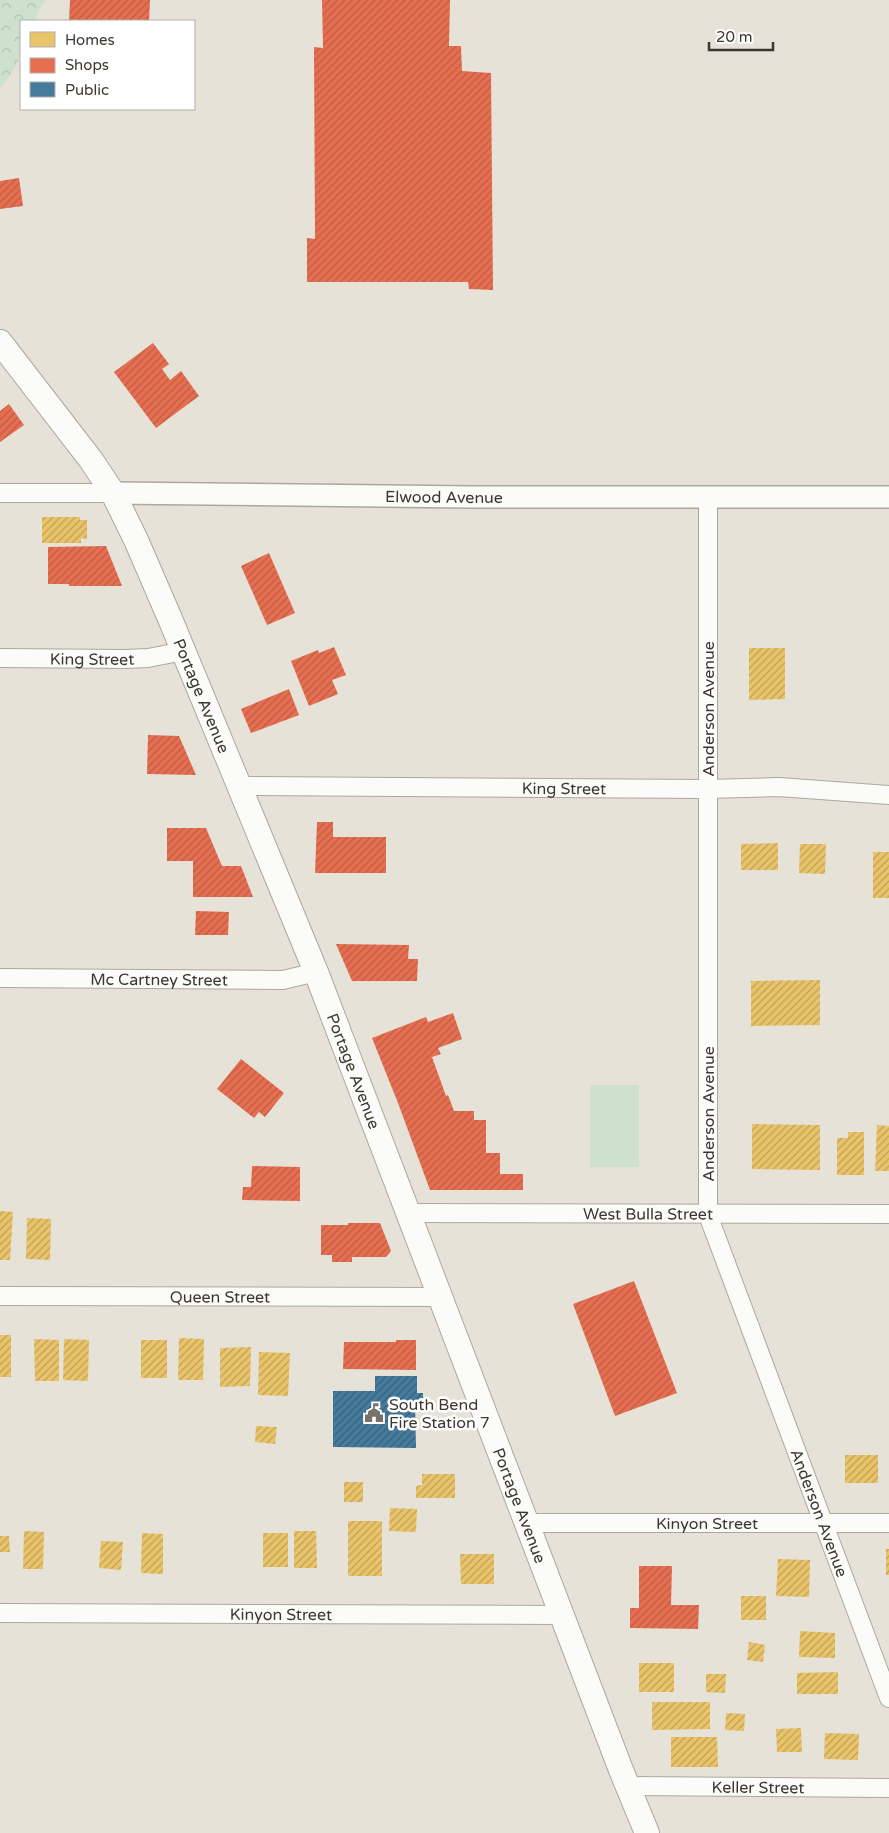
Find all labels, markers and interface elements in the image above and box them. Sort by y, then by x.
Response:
legend [20,20,195,110]
scale bar [709,20,773,52]
text: 20 m [716,28,753,46]
text: Homes [65,31,115,49]
text: Shops [65,56,109,74]
text: Public [65,81,109,99]
street label: Elwood Avenue [385,487,503,508]
street label: Portage Avenue [168,636,233,756]
street label: Anderson Avenue [699,641,719,777]
street label: King Street [50,649,135,670]
street label: King Street [522,779,606,799]
street label: Mc Cartney Street [90,970,228,991]
street label: Portage Avenue [322,1011,384,1132]
street label: Anderson Avenue [699,1046,719,1182]
street label: West Bulla Street [583,1204,713,1225]
street label: Queen Street [170,1287,270,1308]
place label: South Bend Fire Station 7 [389,1395,490,1433]
public building icon: South Bend Fire Station 7 [363,1402,385,1424]
street label: Portage Avenue [488,1445,550,1566]
street label: Anderson Avenue [786,1446,852,1580]
street label: Kinyon Street [656,1514,758,1534]
street label: Kinyon Street [230,1605,332,1625]
street label: Keller Street [711,1778,805,1798]

